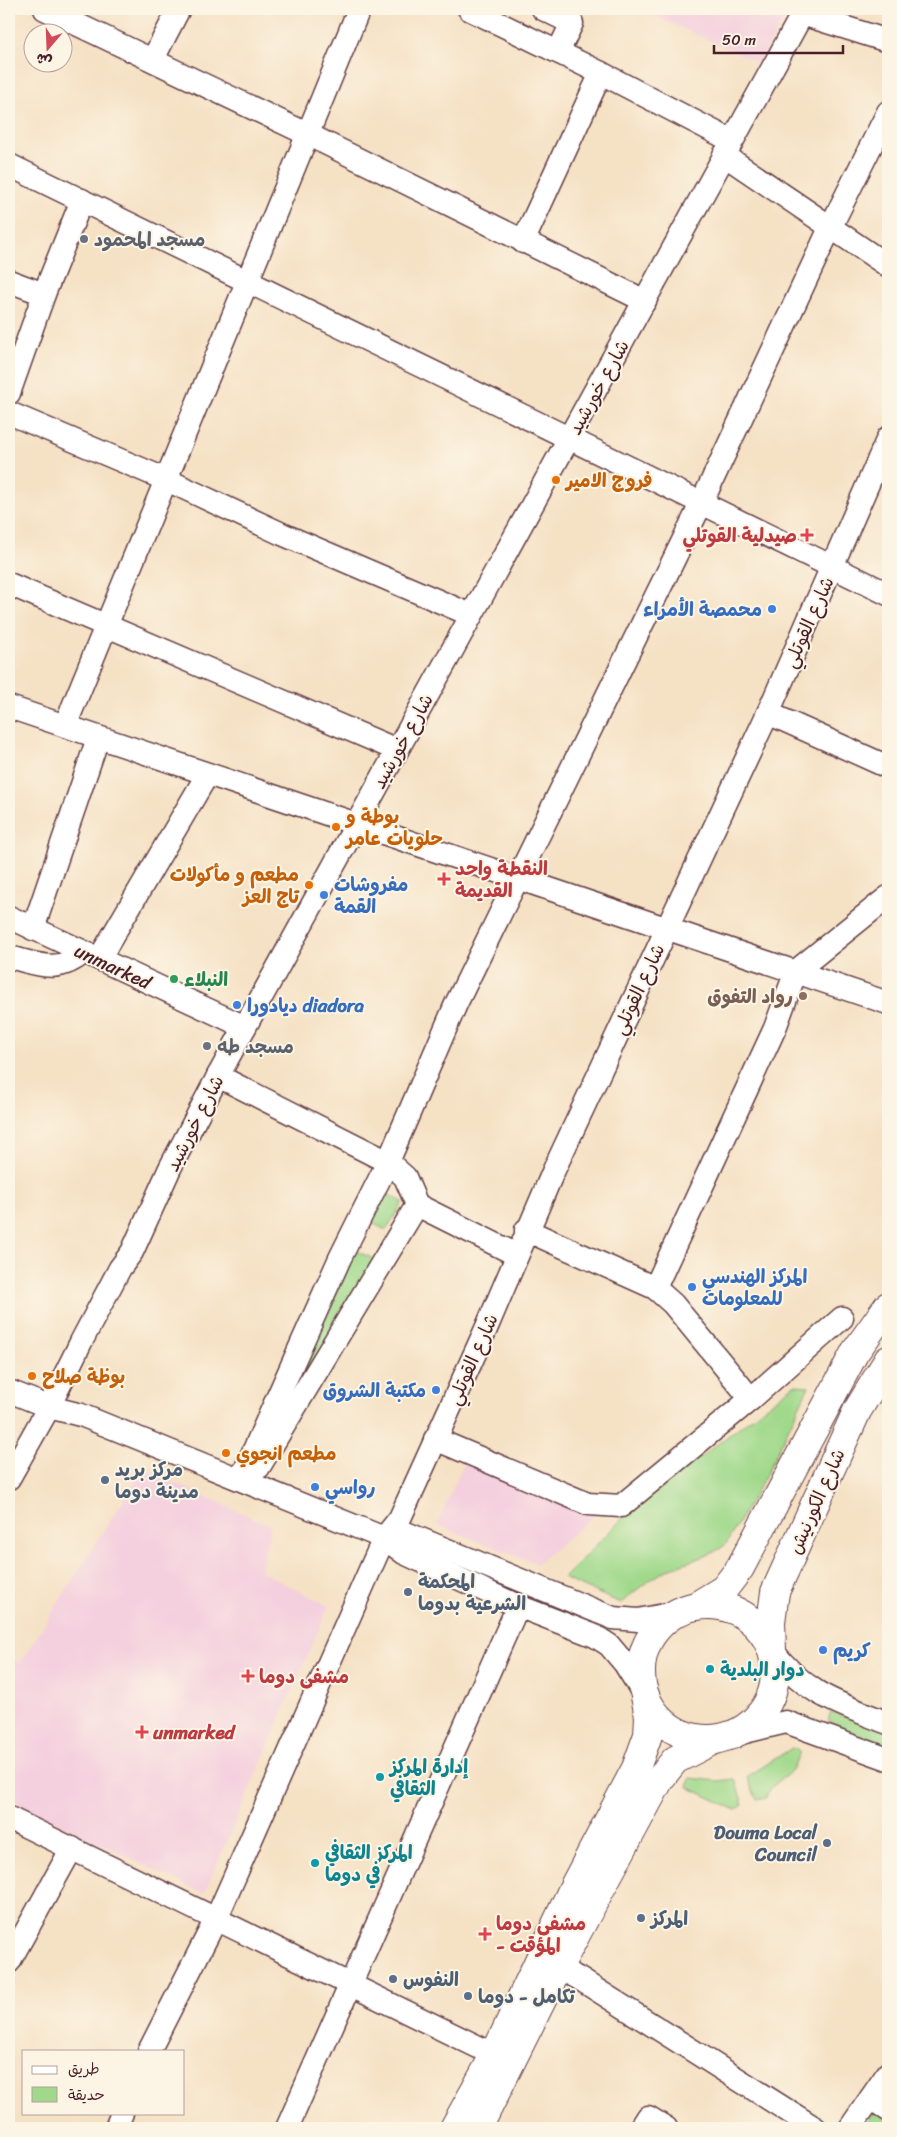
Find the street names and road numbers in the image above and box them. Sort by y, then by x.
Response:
street label: شارع خورشيد [559,333,638,441]
street label: شارع القوتلي [774,571,843,673]
street label: شارع خورشيد [363,687,442,795]
street label: unmarked [69,934,158,999]
street label: شارع القوتلي [603,938,674,1040]
street label: شارع خورشيد [156,1069,233,1177]
street label: شارع القوتلي [438,1308,507,1410]
street label: شارع الكورنيش [778,1443,854,1559]

